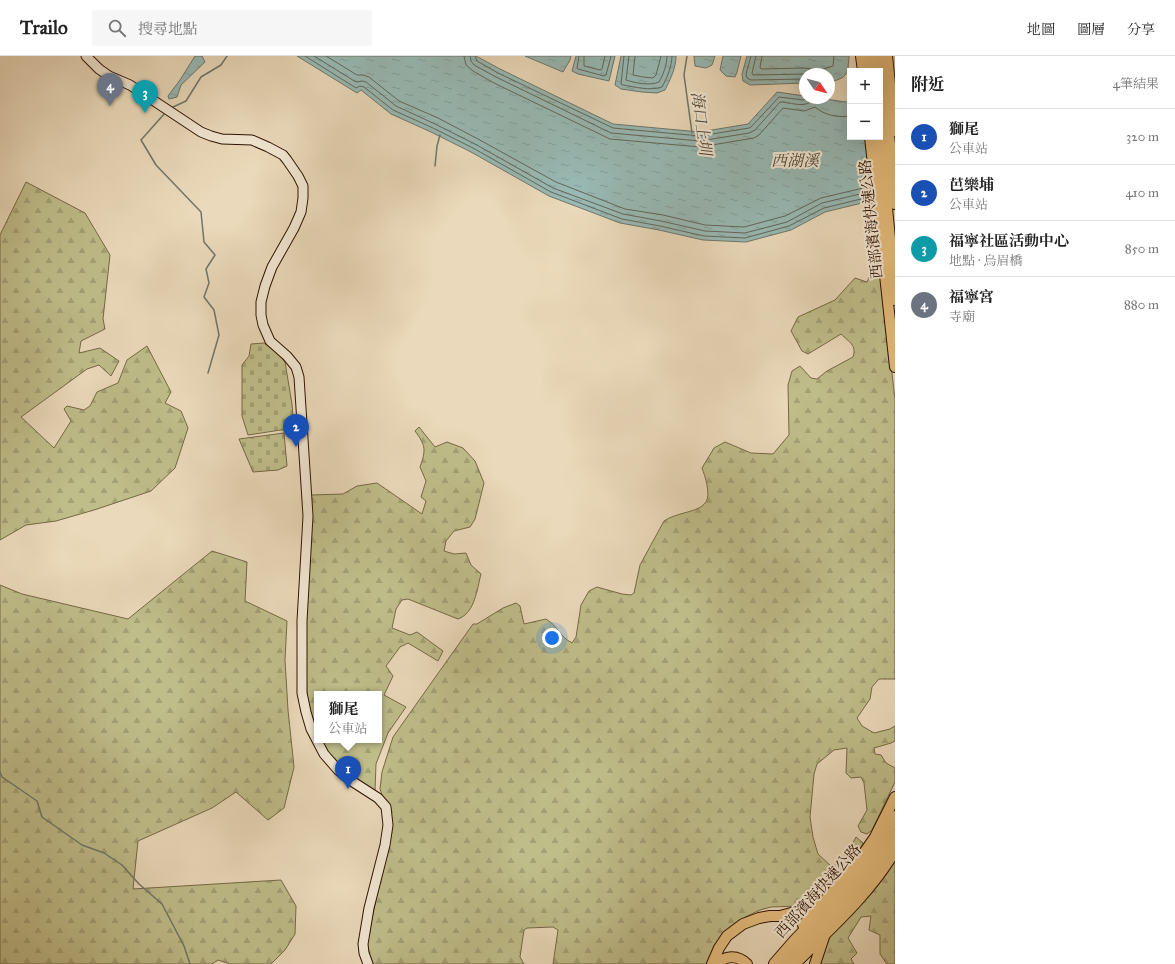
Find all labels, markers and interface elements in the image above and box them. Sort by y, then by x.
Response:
search box [92,10,372,46]
text: Trailo [20,16,68,39]
icon: search [106,17,128,39]
text: 搜尋地點 [138,20,198,38]
text: 地圖 [1027,21,1055,38]
text: 圖層 [1077,21,1105,38]
text: 分享 [1127,21,1155,38]
north arrow [799,68,835,104]
map controls [847,68,883,140]
button: + [847,68,883,104]
pin: 4 [97,73,123,106]
text: 附近 [911,74,945,95]
text: 4筆結果 [1113,76,1159,92]
pin: 3 [132,80,158,113]
water label: 海口上圳 [688,90,716,159]
button: − [847,104,883,140]
text: 獅尾 [949,120,979,138]
text: 1 [921,129,927,145]
text: 320 m [1126,129,1159,145]
text: 公車站 [949,141,988,157]
water label: 西湖溪 [771,151,821,170]
street label: 西部濱海快速公路 [856,158,886,280]
text: 芭樂埔 [949,176,994,194]
text: 2 [921,185,927,201]
text: 410 m [1125,185,1159,201]
text: 公車站 [949,197,988,213]
text: 福寧社區活動中心 [949,232,1069,250]
text: 3 [921,241,927,257]
text: 850 m [1125,241,1159,257]
text: 地點 · 烏眉橋 [949,253,1022,269]
text: 福寧宮 [949,288,994,306]
text: 4 [920,297,928,313]
text: 880 m [1124,297,1159,313]
text: 寺廟 [949,309,975,325]
pin: 2 [283,414,309,447]
your location [542,628,562,648]
popup [314,691,382,743]
text: 獅尾 [328,700,359,718]
text: 公車站 [328,721,368,737]
pin: 1 [335,756,361,789]
street label: 西部濱海快速公路 [771,840,865,942]

